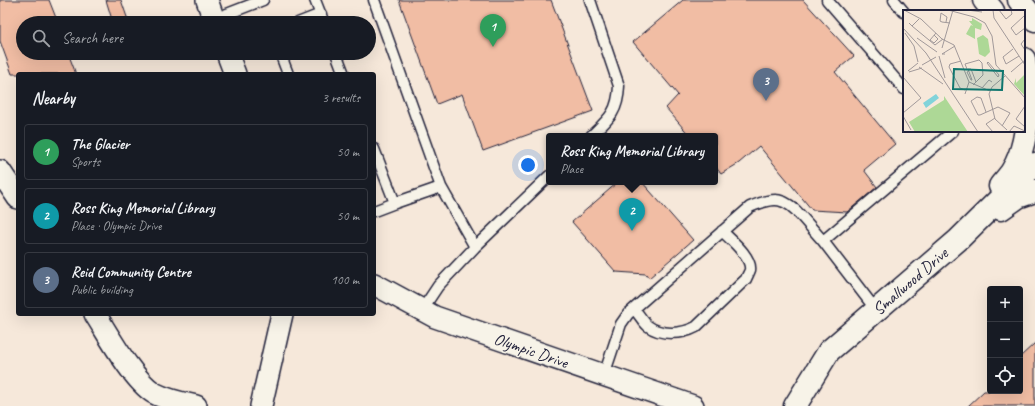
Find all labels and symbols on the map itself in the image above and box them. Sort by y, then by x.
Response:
inset map [903,10,1025,132]
pin: 1 [480,14,506,47]
pin: 3 [753,68,779,101]
your location [518,155,538,175]
pin: 2 [619,198,645,231]
street label: Smallwood Drive [868,242,953,320]
street label: Olympic Drive [491,328,572,373]

